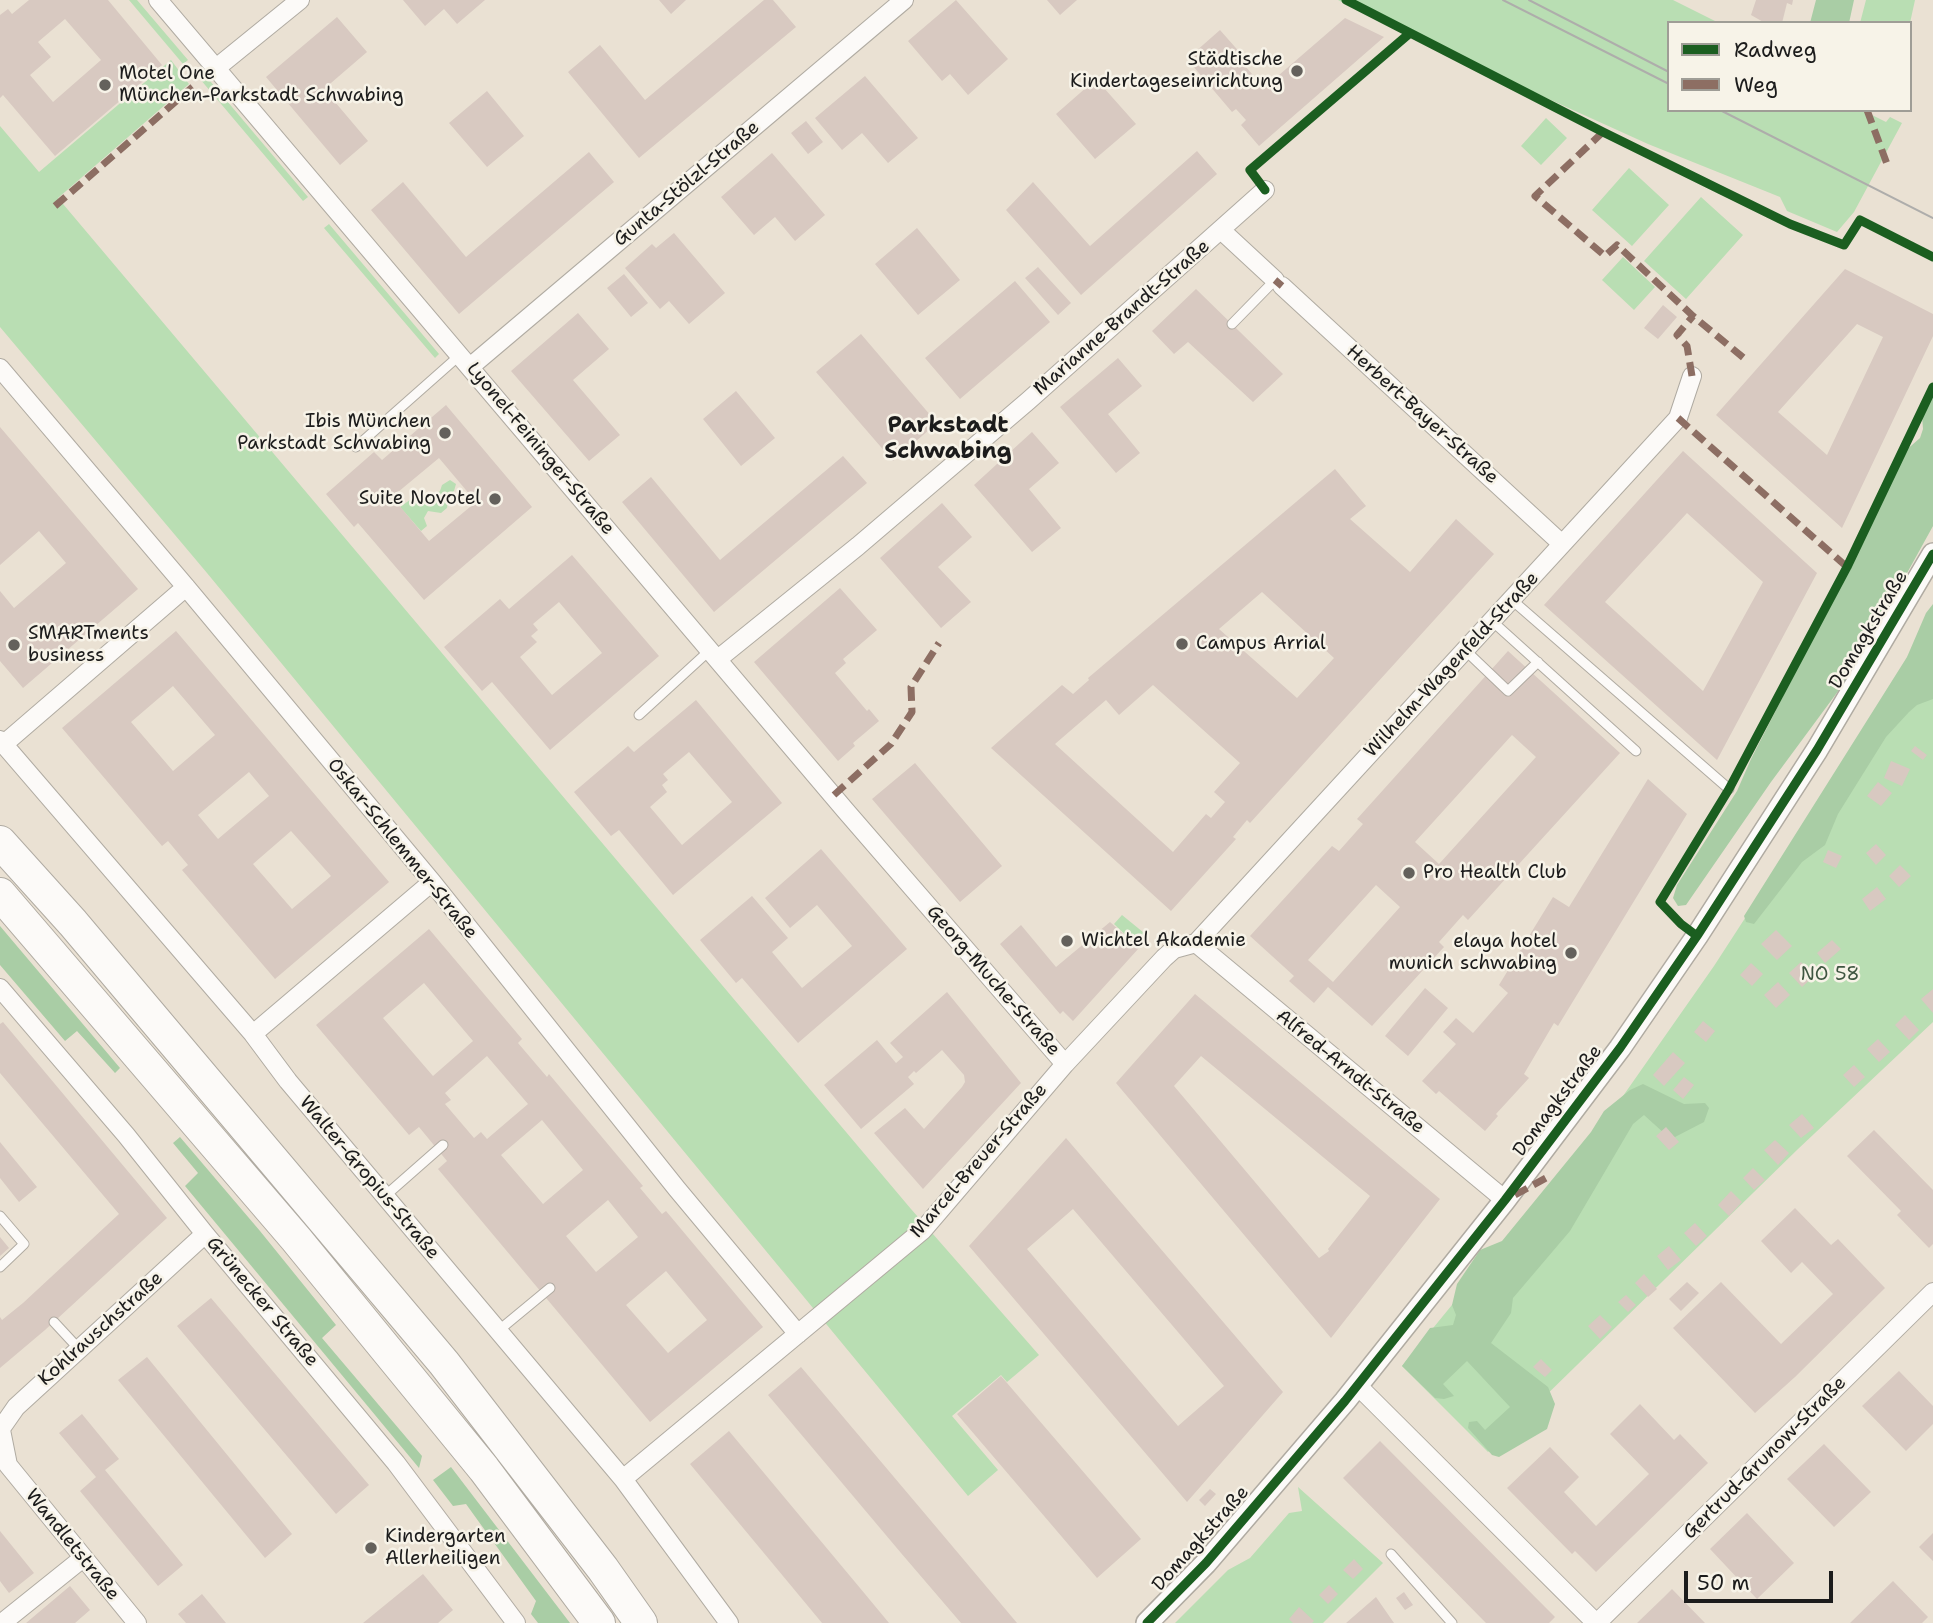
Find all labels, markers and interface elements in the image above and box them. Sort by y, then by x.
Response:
legend [1667,21,1912,112]
text: Radweg [1734,36,1817,64]
place label: Städtische Kindertageseinrichtung [1070,49,1283,93]
place label: Motel One München-Parkstadt Schwabing [119,63,404,107]
marker: Städtische Kindertageseinrichtung [1289,63,1305,79]
text: Weg [1734,71,1778,99]
marker: Motel One München-Parkstadt Schwabing [97,77,113,93]
street label: Gunta-Stölzl-Straße [610,116,764,252]
street label: Marianne-Brandt-Straße [1029,235,1215,401]
street label: Herbert-Bayer-Straße [1341,341,1503,489]
street label: Lyonel-Feininger-Straße [461,358,619,540]
place label: Ibis München Parkstadt Schwabing [237,411,431,455]
district label: Parkstadt Schwabing [884,412,1012,466]
marker: Ibis München Parkstadt Schwabing [437,425,453,441]
place label: Suite Novotel [359,488,481,510]
marker: Suite Novotel [487,491,503,507]
street label: Wilhelm-Wagenfeld-Straße [1360,567,1544,763]
street label: Domagkstraße [1825,567,1913,693]
place label: SMARTments business [28,623,149,667]
place label: Campus Arrial [1196,633,1326,655]
marker: Campus Arrial [1174,636,1190,652]
marker: SMARTments business [6,637,22,653]
street label: Oskar-Schlemmer-Straße [322,754,482,944]
place label: Pro Health Club [1423,862,1567,884]
marker: Pro Health Club [1401,865,1417,881]
street label: Georg-Muche-Straße [921,901,1065,1061]
place label: Wichtel Akademie [1081,930,1246,952]
place label: elaya hotel munich schwabing [1389,931,1557,975]
marker: Wichtel Akademie [1059,933,1075,949]
marker: elaya hotel munich schwabing [1563,945,1579,961]
park label: NO 58 [1800,964,1860,986]
street label: Alfred-Arndt-Straße [1271,1005,1429,1139]
street label: Domagkstraße [1509,1041,1607,1161]
street label: Marcel-Breuer-Straße [906,1079,1052,1243]
street label: Walter-Gropius-Straße [294,1092,444,1264]
street label: Grünecker Straße [201,1232,323,1372]
street label: Kohlrauschstraße [34,1267,168,1391]
street label: Gertrud-Grunow-Straße [1679,1372,1851,1544]
street label: Domagkstraße [1148,1482,1254,1596]
street label: Wandletstraße [20,1485,124,1605]
place label: Kindergarten Allerheiligen [385,1526,506,1570]
marker: Kindergarten Allerheiligen [363,1540,379,1556]
scale bar [1688,1556,1837,1600]
text: 50 m [1697,1569,1750,1597]

